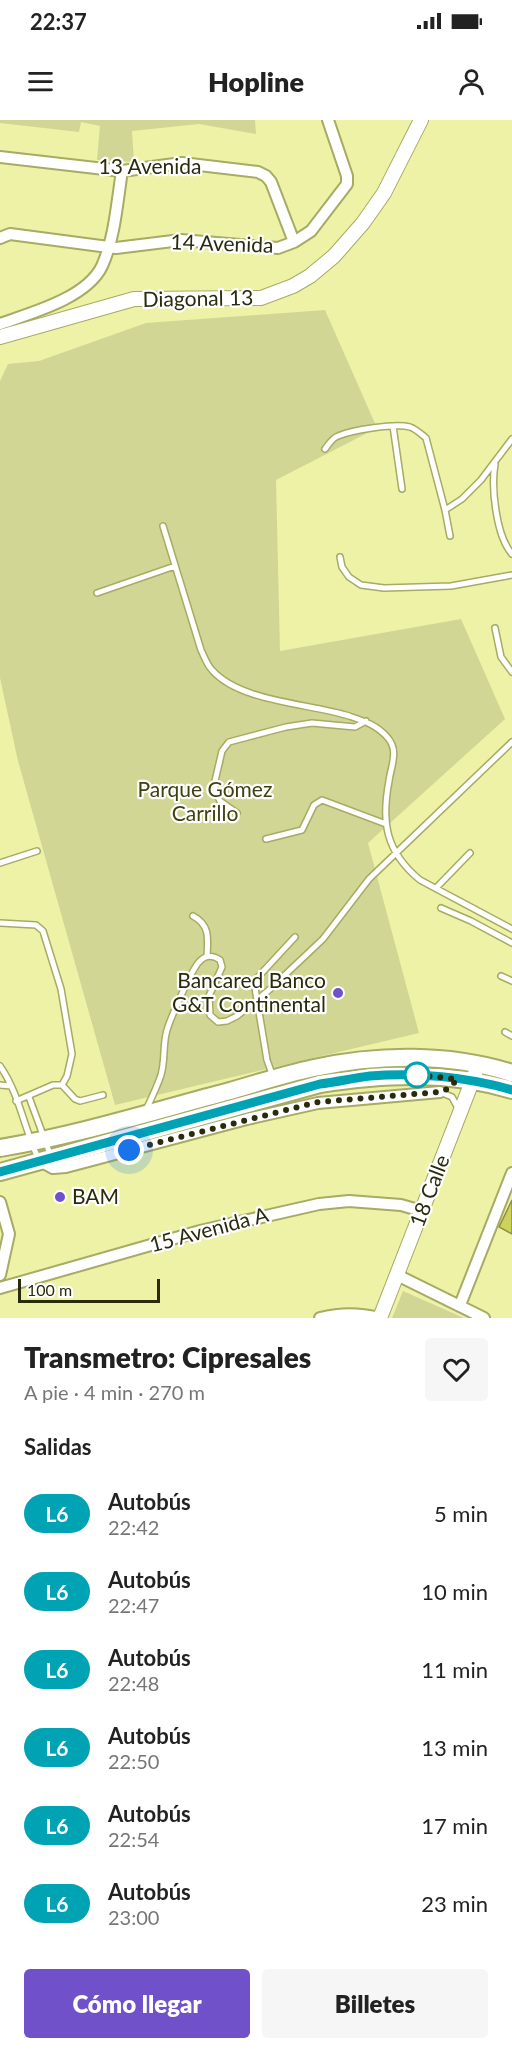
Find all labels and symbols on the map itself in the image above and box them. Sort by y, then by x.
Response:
street label: 13 Avenida [99,153,202,178]
street label: 14 Avenida [170,228,274,257]
street label: Diagonal 13 [142,284,254,311]
park label: Parque Gómez Carrillo [138,776,272,825]
place label: Bancared Banco G&T Continental [172,967,326,1016]
marker: Bancared Banco G&T Continental [331,986,345,1000]
unlabelled marker [404,1062,430,1088]
your location [114,1135,144,1165]
street label: 18 Calle [403,1151,454,1230]
place label: BAM [72,1183,119,1208]
marker: BAM [53,1190,67,1204]
street label: 15 Avenida A [147,1201,271,1256]
scale bar [18,1276,160,1304]

